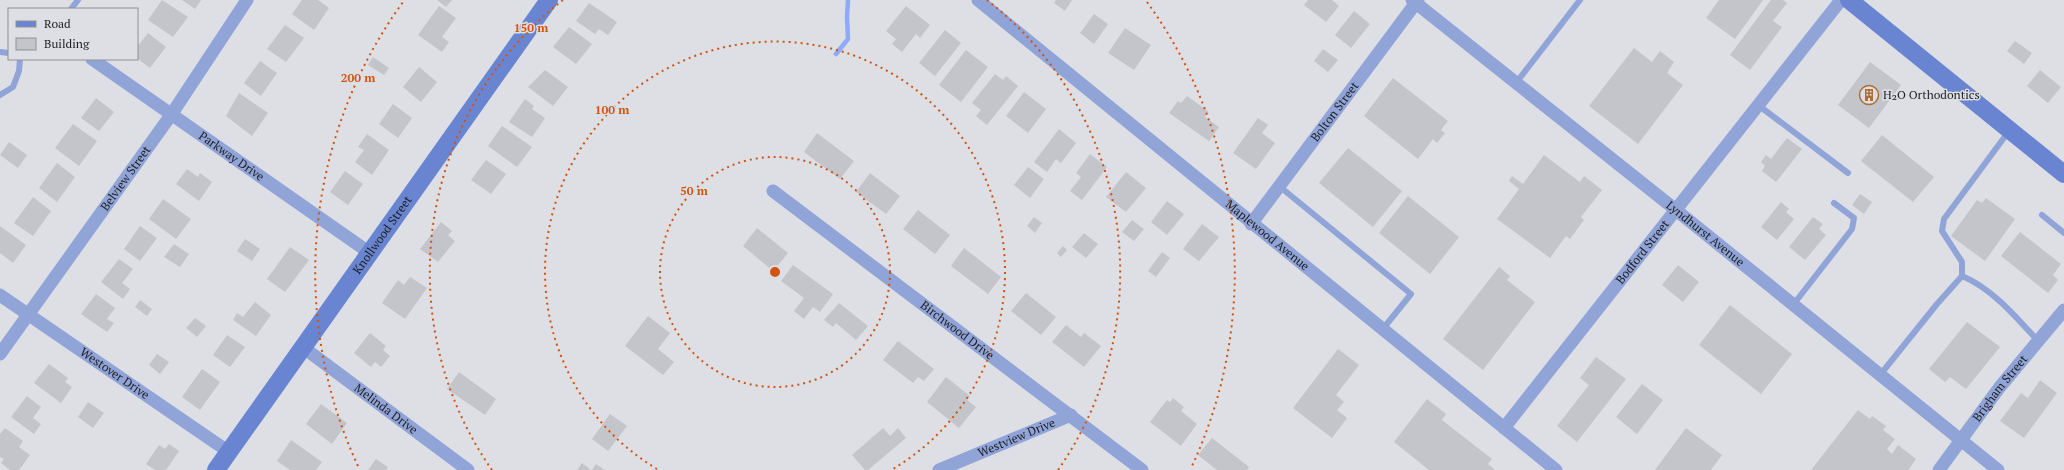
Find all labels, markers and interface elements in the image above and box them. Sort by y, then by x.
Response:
legend [8,8,138,60]
text: Road [44,16,71,31]
text: 150 m [514,20,548,35]
text: Building [44,36,90,51]
text: 200 m [341,70,375,85]
street label: Bolton Street [1307,78,1362,144]
building icon: H₂O Orthodontics [1858,84,1880,106]
place label: H₂O Orthodontics [1883,87,1980,102]
text: 100 m [595,102,629,117]
street label: Parkway Drive [196,128,267,184]
street label: Belview Street [97,142,154,214]
text: 50 m [680,183,708,198]
street label: Knollwood Street [349,192,415,277]
street label: Maplewood Avenue [1223,196,1313,273]
street label: Lyndhurst Avenue [1663,197,1748,269]
street label: Bodford Street [1612,216,1672,287]
centre of rings [768,265,782,279]
street label: Birchwood Drive [918,297,997,363]
street label: Westover Drive [77,344,152,402]
street label: Brigham Street [1969,351,2031,424]
street label: Melinda Drive [352,380,421,437]
street label: Westview Drive [976,414,1057,460]

